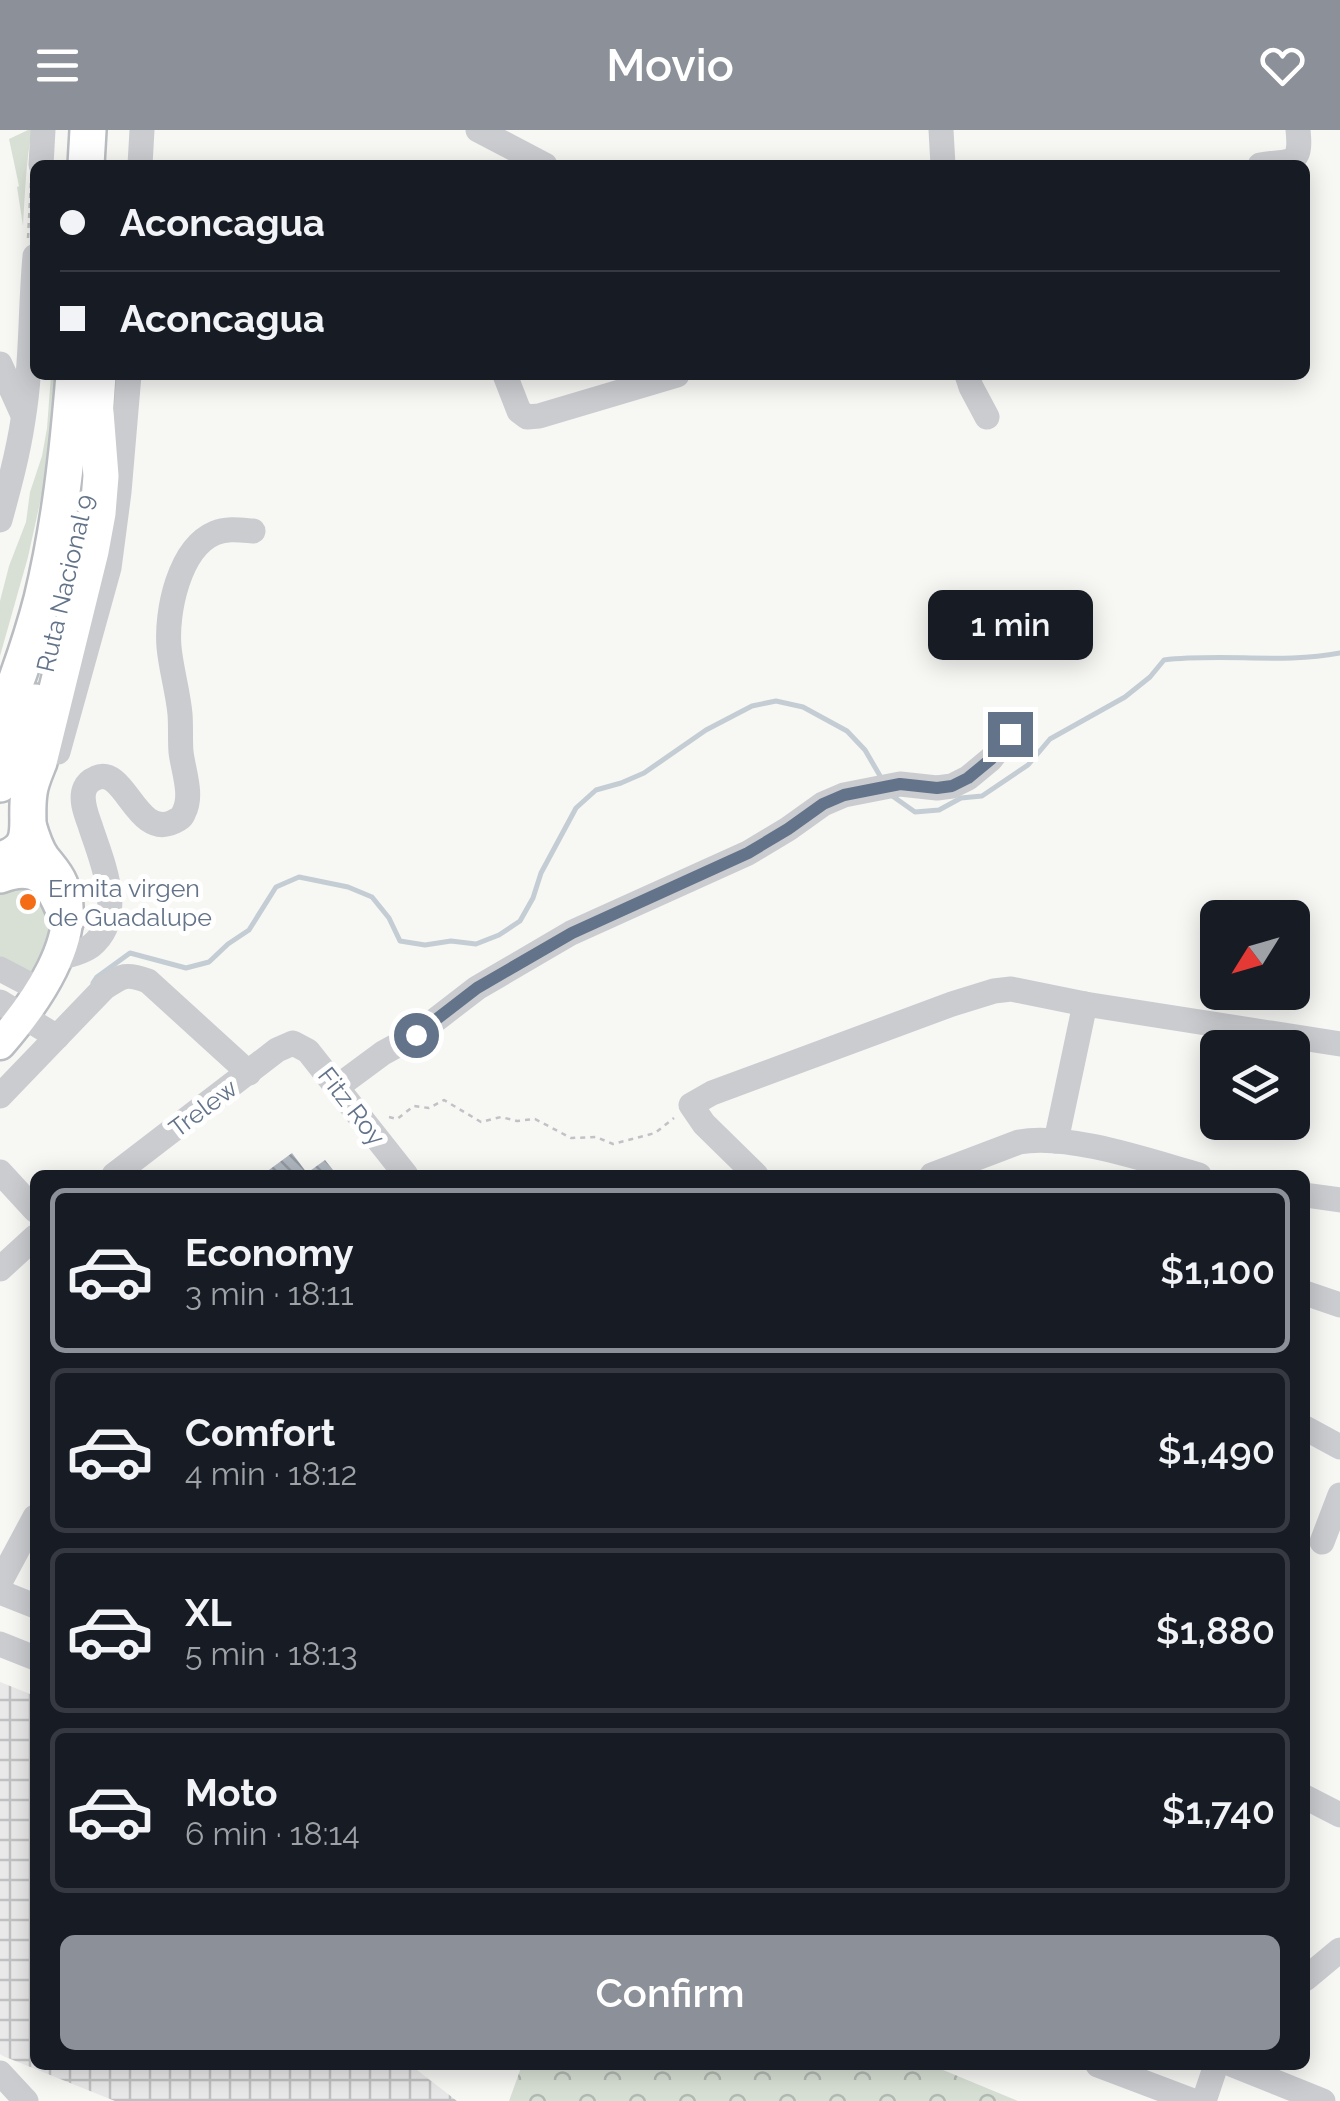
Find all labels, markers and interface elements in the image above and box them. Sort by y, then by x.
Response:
icon: menu [30,38,85,93]
icon: heart [1255,38,1310,93]
text: Movio [606,39,734,92]
text: Aconcagua [120,200,325,245]
text: Aconcagua [120,296,325,341]
street label: Ruta Nacional 9 [30,491,100,675]
callout: 1 min [928,589,1092,659]
text: 1 min [971,606,1050,643]
route end [988,712,1033,757]
place label: Ermita virgen de Guadalupe [48,873,212,932]
marker: Ermita virgen de Guadalupe [17,891,39,913]
north arrow [1200,900,1310,1010]
map controls [1200,900,1310,1140]
route start [394,1013,439,1058]
button: layers [1200,1030,1310,1140]
street label: Fitz Roy [312,1061,392,1151]
street label: Trelew [163,1073,243,1143]
icon: car [65,1226,155,1316]
text: Economy [185,1230,354,1275]
text: $1,100 [1160,1248,1275,1293]
text: 3 min · 18:11 [185,1275,354,1312]
icon: car [65,1406,155,1496]
text: Comfort [185,1410,335,1455]
text: $1,490 [1158,1428,1275,1473]
text: 4 min · 18:12 [185,1455,357,1492]
icon: car [65,1586,155,1676]
text: XL [185,1590,232,1635]
text: $1,880 [1156,1608,1275,1653]
text: 5 min · 18:13 [185,1635,357,1672]
icon: car [65,1766,155,1856]
text: Moto [185,1770,278,1815]
text: $1,740 [1162,1788,1275,1833]
text: 6 min · 18:14 [185,1815,360,1852]
button: Confirm [60,1935,1280,2050]

